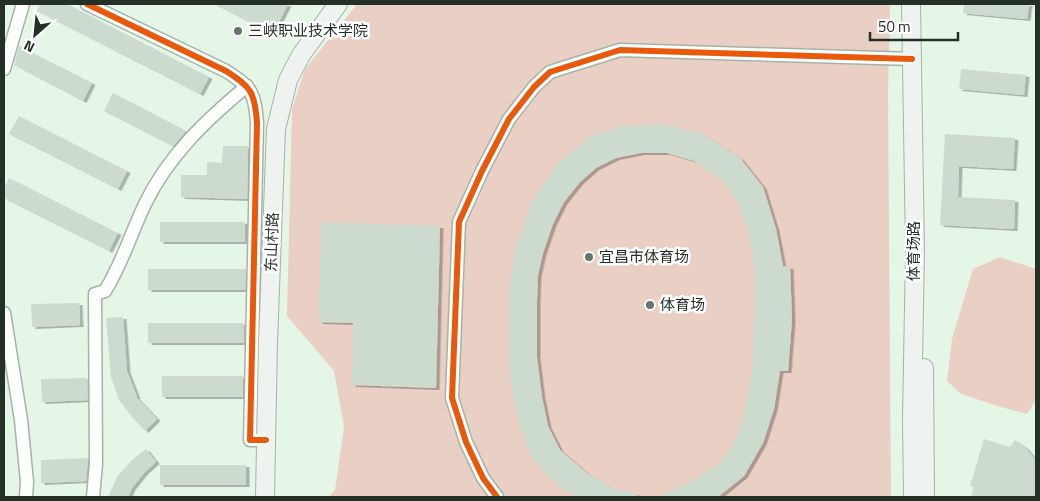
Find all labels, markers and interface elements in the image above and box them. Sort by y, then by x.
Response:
north arrow [10,10,60,60]
scale bar [870,10,958,42]
text: 50 m [878,15,911,38]
place label: 三峡职业技术学院 [248,19,368,42]
marker: 三峡职业技术学院 [232,25,244,37]
text: N [20,35,38,59]
street label: 东山村路 [259,212,284,272]
street label: 体育场路 [902,221,925,281]
place label: 宜昌市体育场 [599,245,689,268]
marker: 宜昌市体育场 [583,251,595,263]
place label: 体育场 [660,293,705,316]
marker: 体育场 [644,299,656,311]

